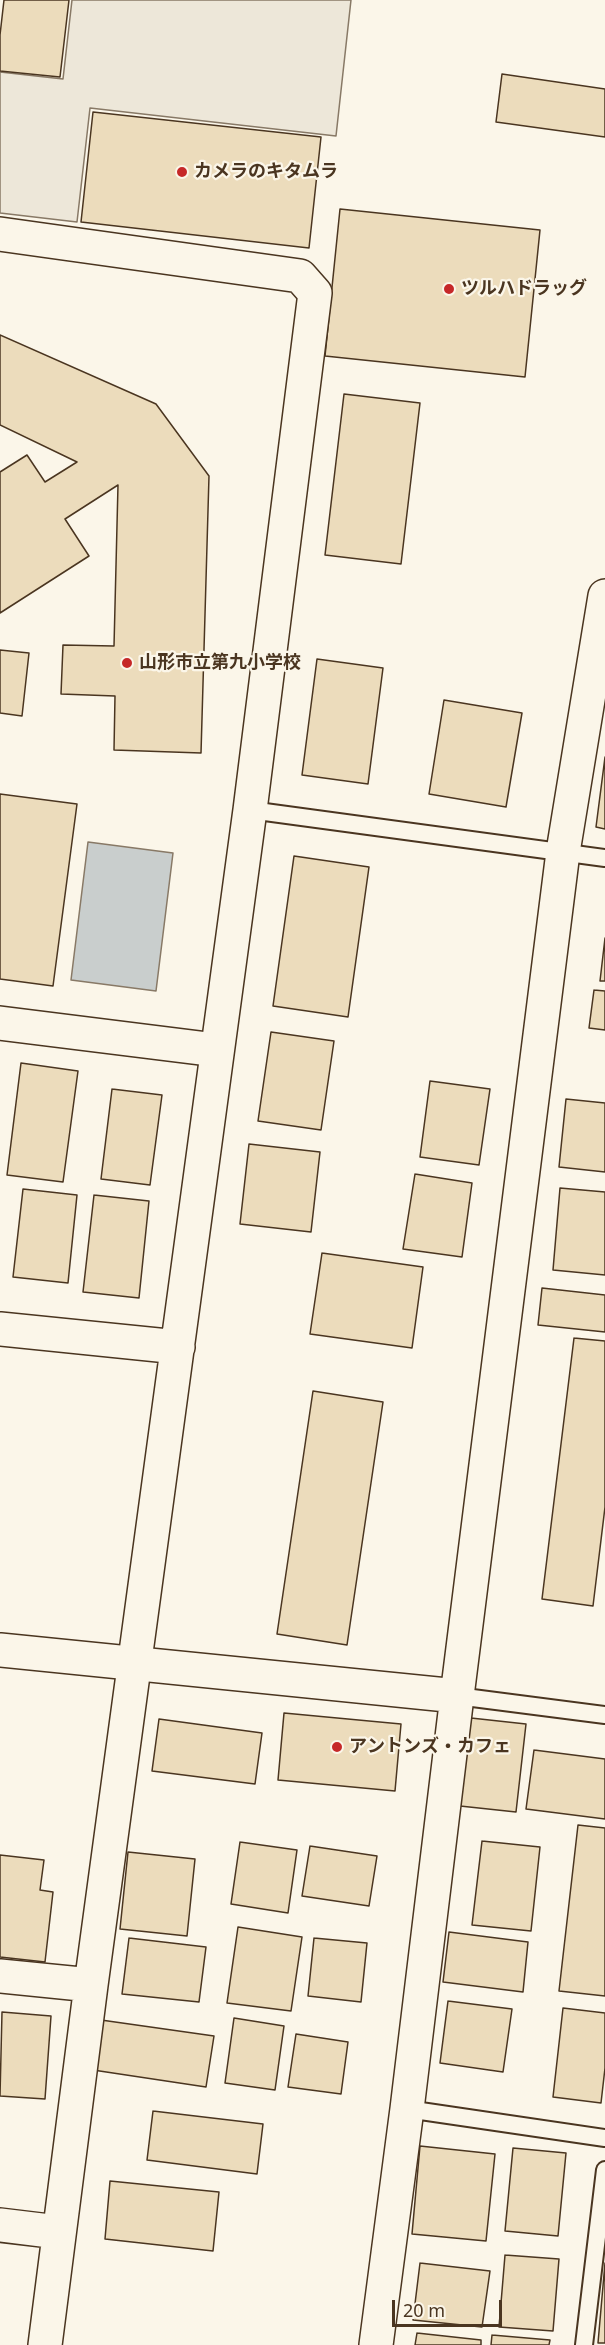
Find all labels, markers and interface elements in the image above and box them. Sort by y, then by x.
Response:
place label: カメラのキタムラ [194,161,338,183]
marker: カメラのキタムラ [175,165,189,179]
place label: ツルハドラッグ [461,278,587,300]
marker: ツルハドラッグ [442,282,456,296]
place label: 山形市立第九小学校 [139,652,301,674]
marker: 山形市立第九小学校 [120,656,134,670]
place label: アントンズ・カフェ [349,1736,511,1758]
marker: アントンズ・カフェ [330,1740,344,1754]
scale bar [395,2288,504,2326]
text: 20 m [403,2298,445,2322]

